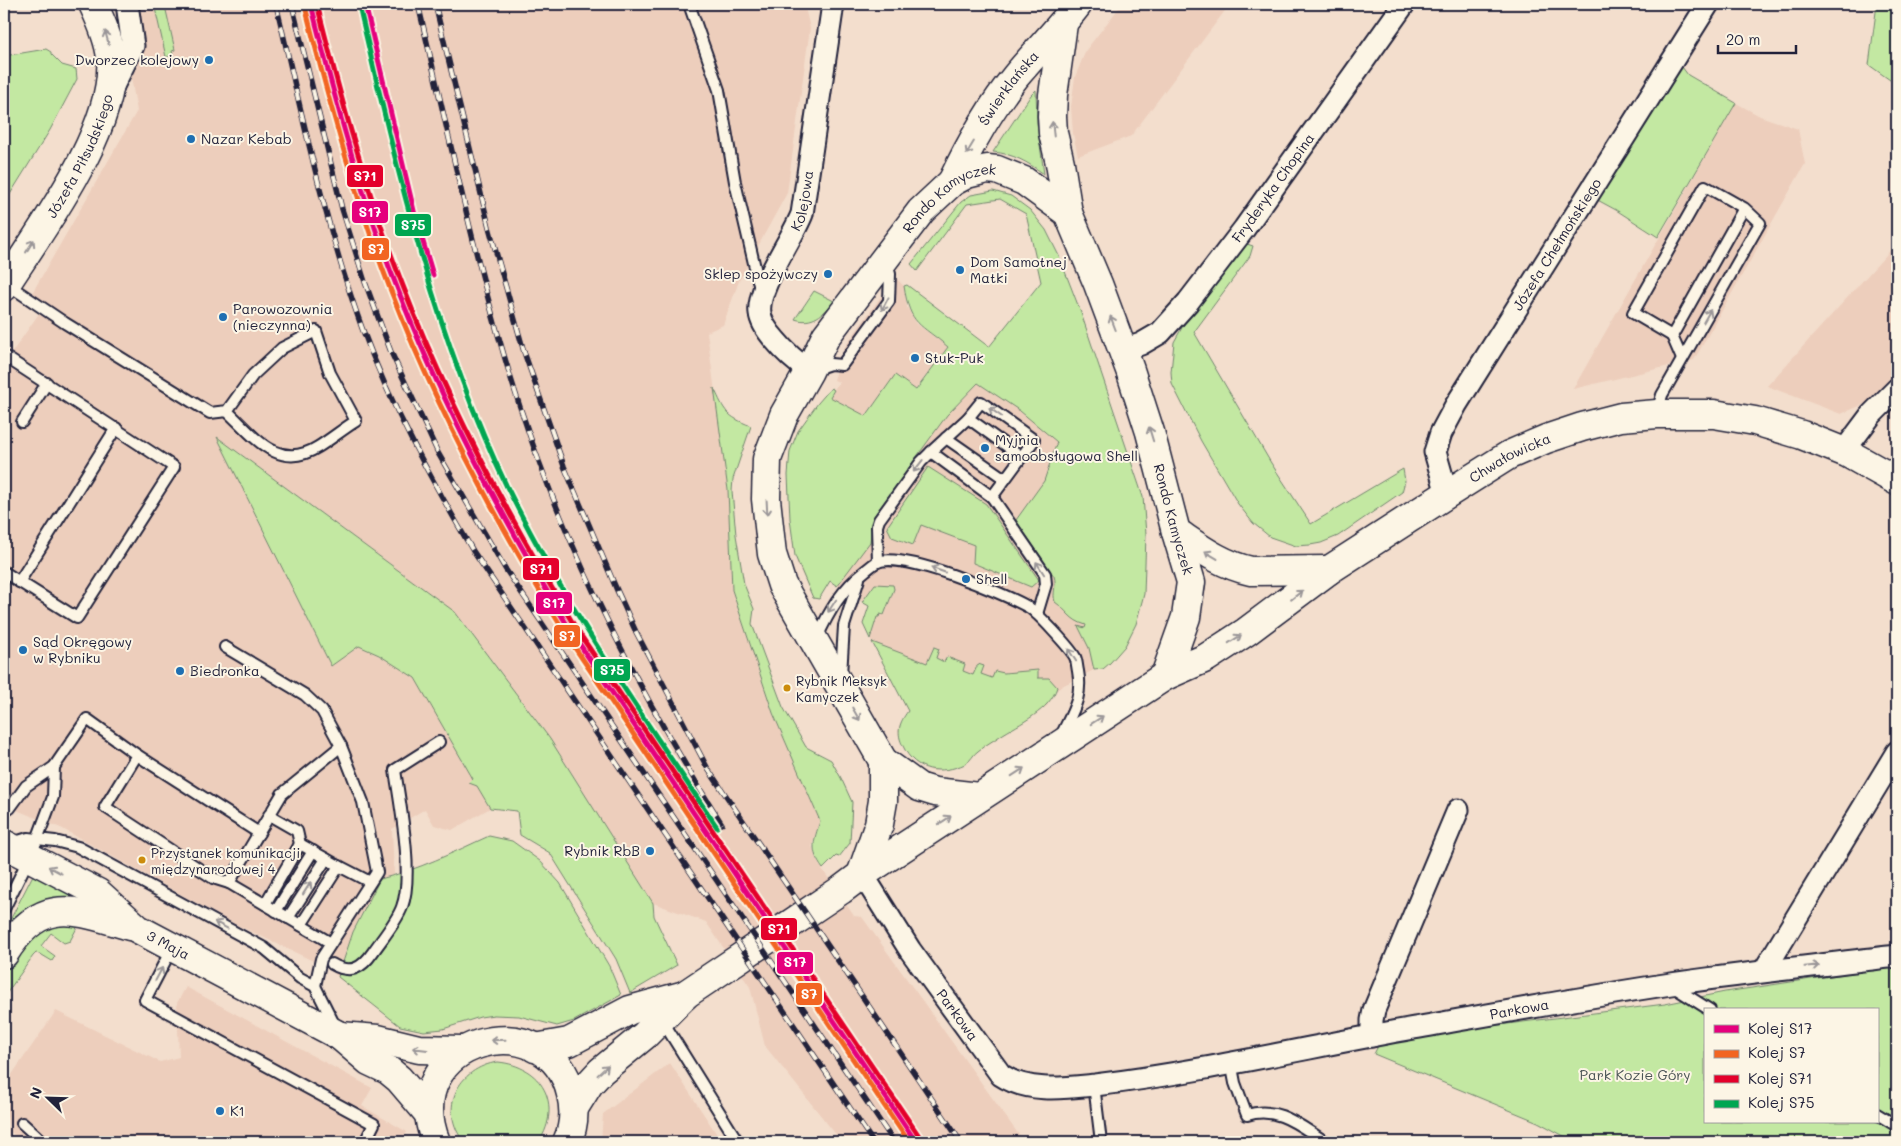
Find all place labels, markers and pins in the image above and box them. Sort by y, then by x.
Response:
place label: Dworzec kolejowy [75,50,199,69]
marker: Dworzec kolejowy [203,54,215,66]
place label: Nazar Kebab [201,129,292,148]
marker: Nazar Kebab [185,133,197,145]
place label: Dom Samotnej Matki [970,252,1067,287]
place label: Sklep spożywczy [704,264,818,283]
marker: Dom Samotnej Matki [954,264,966,276]
marker: Sklep spożywczy [822,268,834,280]
place label: Parowozownia (nieczynna) [233,299,332,334]
marker: Parowozownia (nieczynna) [217,311,229,323]
place label: Stuk-Puk [925,348,984,367]
marker: Stuk-Puk [909,352,921,364]
place label: Myjnia samoobsługowa Shell [995,430,1138,465]
marker: Myjnia samoobsługowa Shell [979,442,991,454]
place label: Shell [976,569,1007,588]
marker: Shell [960,573,972,585]
place label: Sąd Okręgowy w Rybniku [33,632,132,667]
marker: Sąd Okręgowy w Rybniku [17,644,29,656]
place label: Biedronka [190,661,260,680]
marker: Biedronka [174,665,186,677]
place label: Rybnik Meksyk Kamyczek [796,672,887,705]
marker: Rybnik Meksyk Kamyczek [782,683,792,693]
place label: Rybnik RbB [564,841,640,860]
place label: Przystanek komunikacji międzynarodowej 4 [151,844,300,877]
marker: Rybnik RbB [644,845,656,857]
marker: Przystanek komunikacji międzynarodowej 4 [137,855,147,865]
place label: K1 [230,1101,245,1120]
marker: K1 [214,1105,226,1117]

